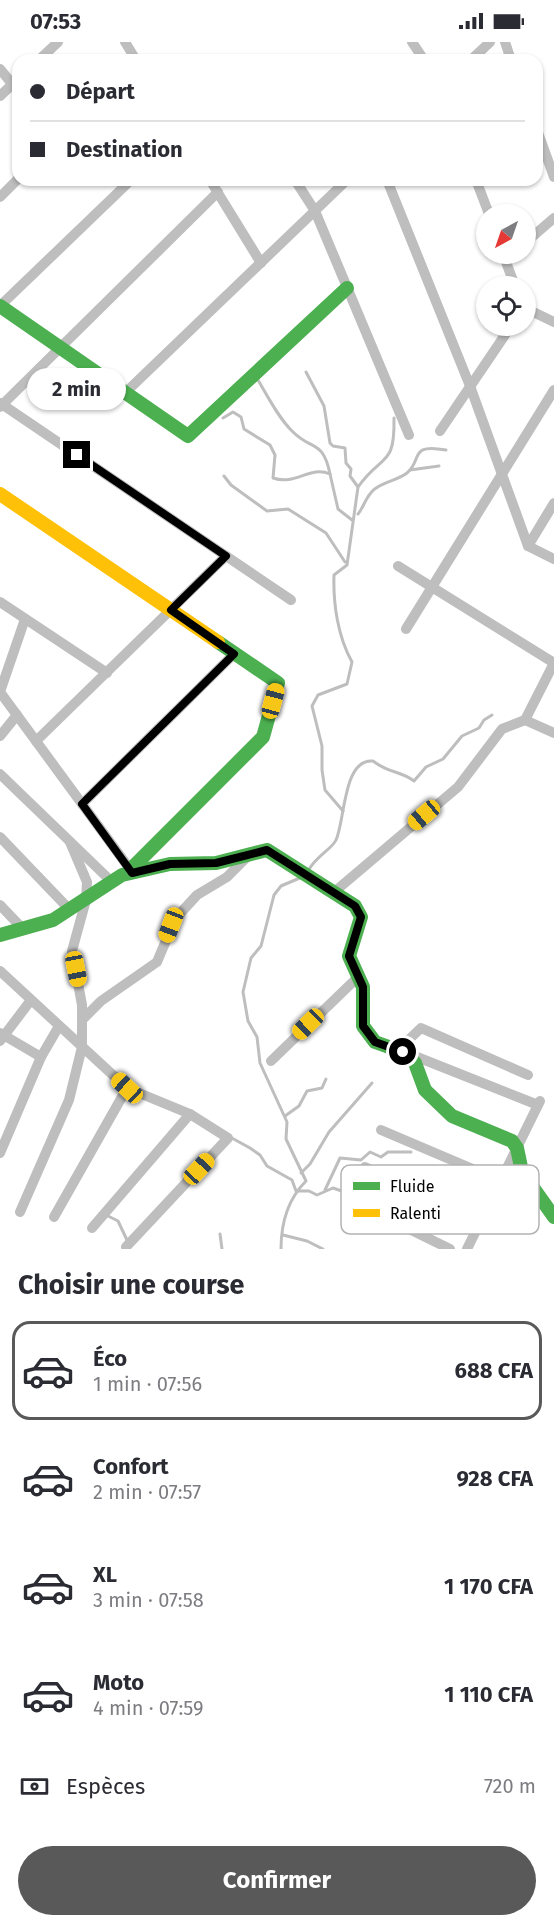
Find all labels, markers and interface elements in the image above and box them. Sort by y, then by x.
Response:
text: 07:53 [30,8,81,35]
text: Départ [66,78,135,105]
text: Destination [66,136,183,163]
north arrow [476,204,536,264]
map controls [476,204,536,336]
button: locate [476,276,536,336]
callout: 2 min [28,368,127,410]
text: 2 min [52,377,101,401]
route end [63,441,90,468]
car [260,681,286,721]
car [404,797,444,833]
car [156,905,186,945]
car [64,950,88,988]
car [289,1005,327,1043]
route start [389,1038,416,1065]
car [108,1069,146,1107]
car [180,1150,218,1188]
legend [341,1165,539,1234]
text: Fluide [390,1177,435,1196]
text: Ralenti [390,1204,441,1223]
text: Choisir une course [18,1269,244,1301]
icon: car [21,1344,75,1398]
text: Éco [93,1345,127,1372]
text: 688 CFA [455,1357,533,1384]
text: 1 min · 07:56 [93,1372,202,1396]
icon: car [21,1452,75,1506]
text: Confort [93,1453,169,1480]
text: 928 CFA [457,1465,533,1492]
text: 2 min · 07:57 [93,1480,201,1504]
icon: car [21,1560,75,1614]
text: XL [93,1561,117,1588]
text: 1 170 CFA [444,1573,533,1600]
text: 3 min · 07:58 [93,1588,204,1612]
icon: car [21,1668,75,1722]
text: Moto [93,1669,144,1696]
text: 1 110 CFA [444,1681,533,1708]
text: 4 min · 07:59 [93,1696,204,1720]
icon: cash [18,1770,51,1803]
text: Espèces [66,1773,145,1800]
text: 720 m [484,1774,536,1798]
button: Confirmer [18,1846,536,1915]

